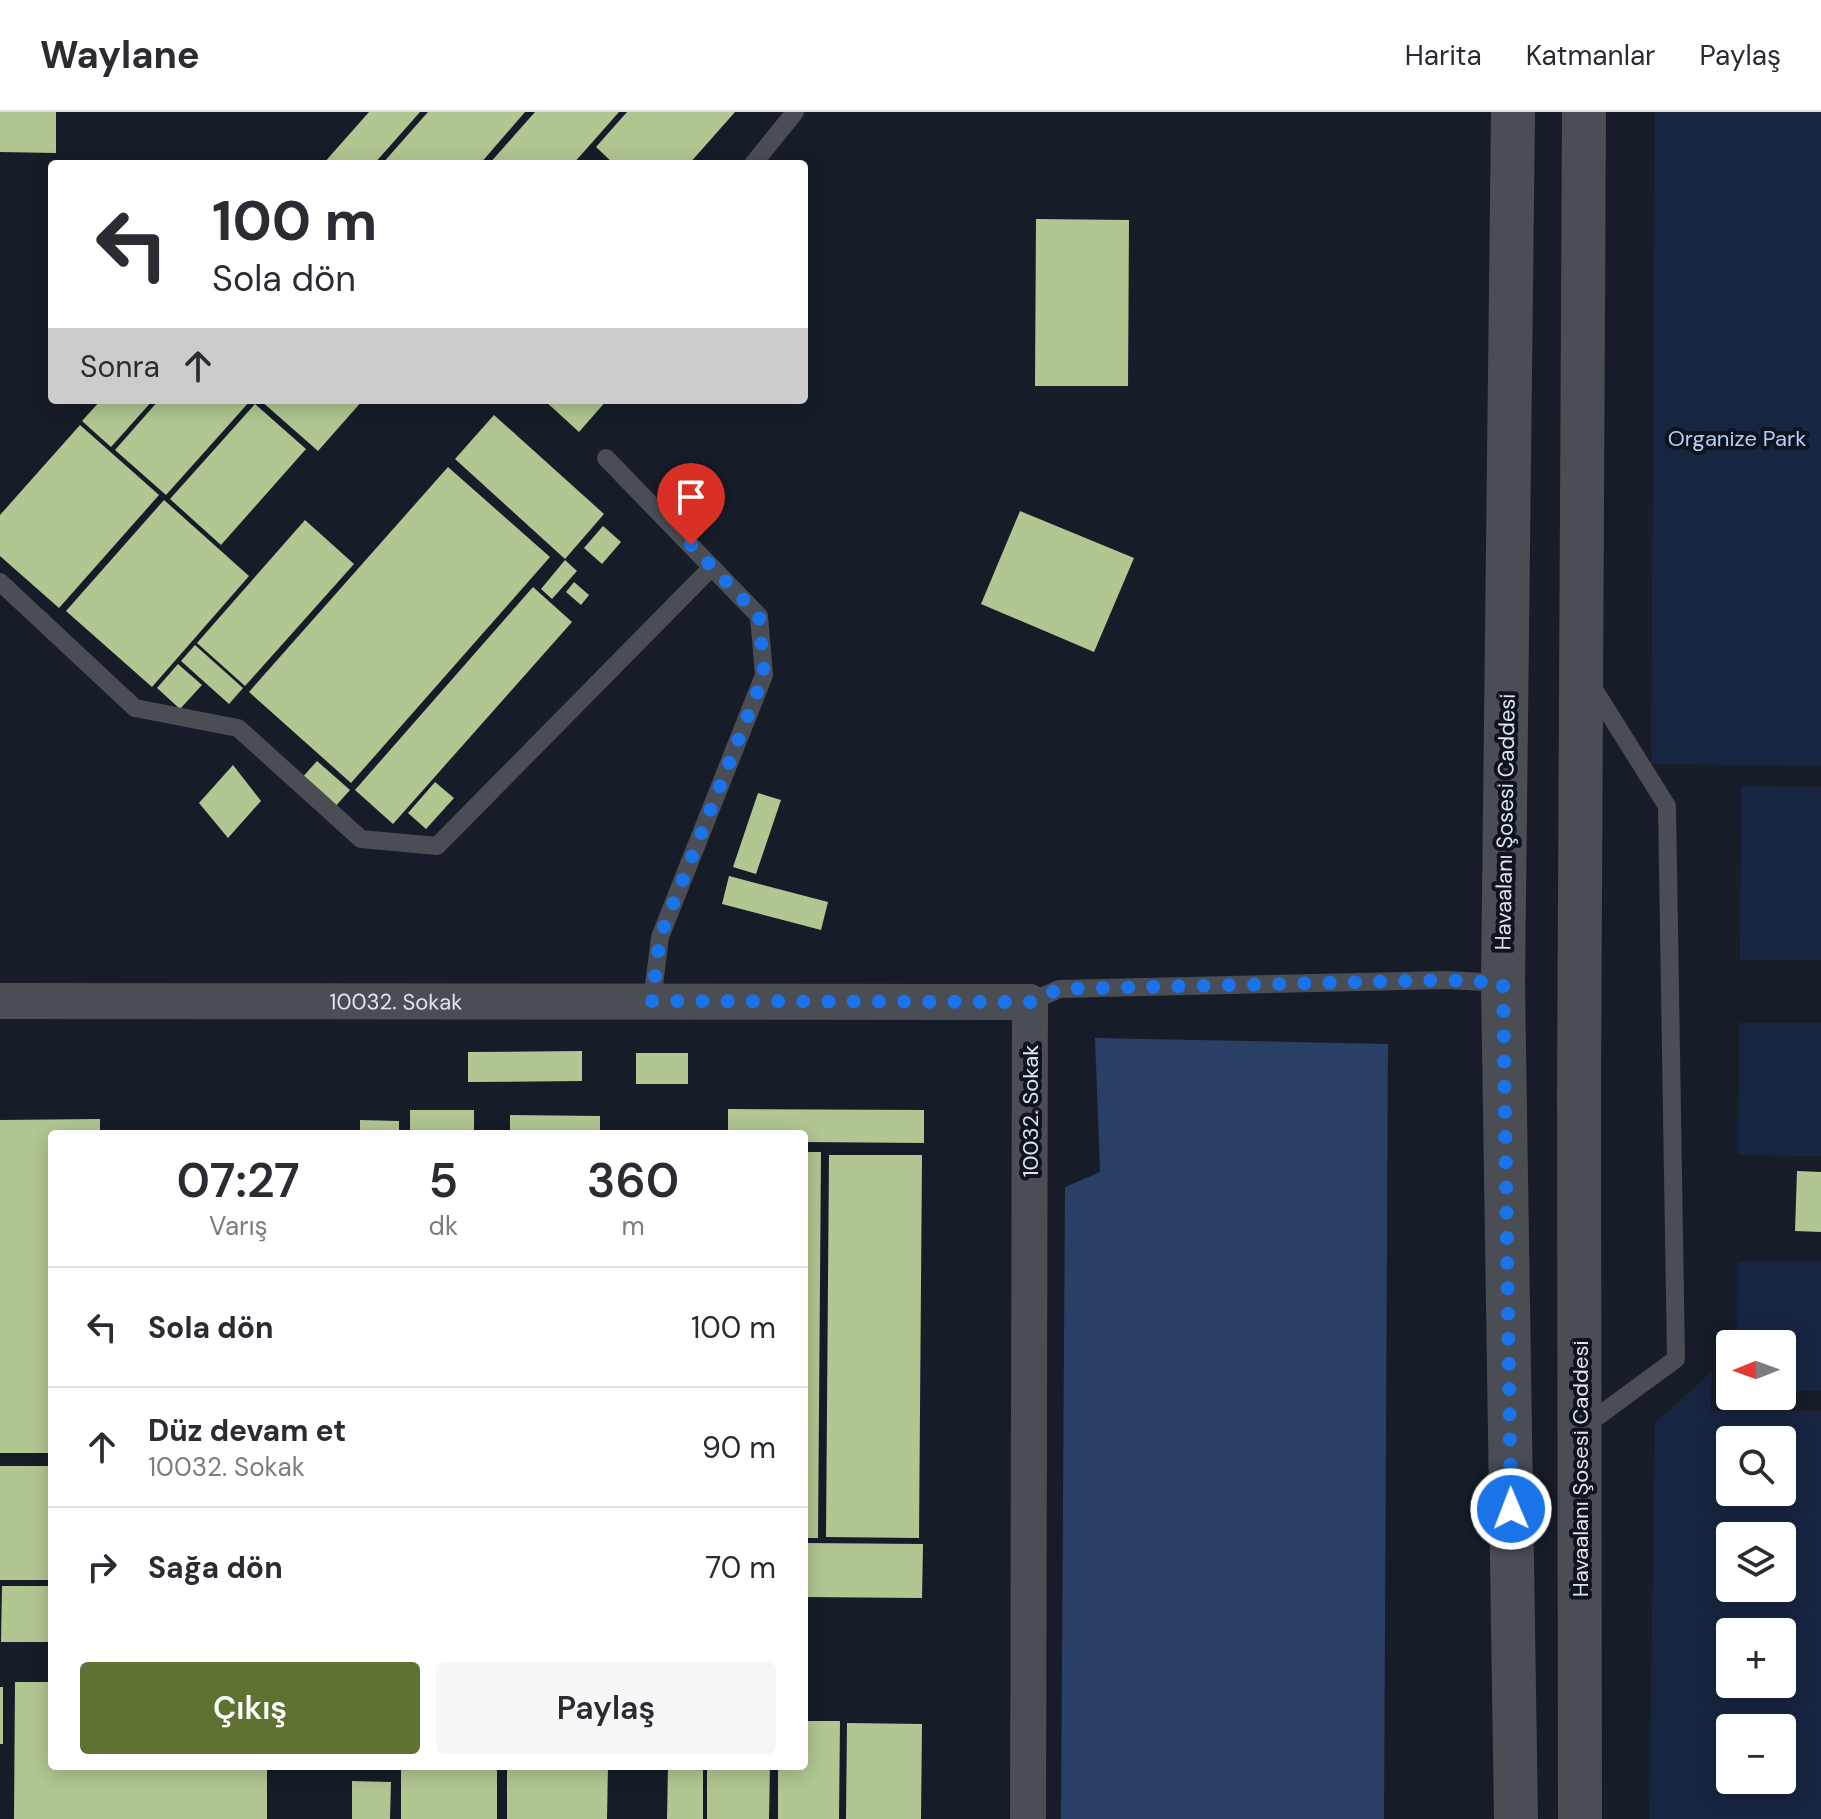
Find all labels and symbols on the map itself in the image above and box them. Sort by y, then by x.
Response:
park label: Organize Park [1668,424,1806,453]
pin [657,463,725,545]
street label: Havaalanı Şosesi Caddesi [1488,693,1522,951]
street label: 10032. Sokak [330,987,462,1016]
street label: 10032. Sokak [1016,1045,1045,1177]
north arrow [1716,1330,1796,1410]
street label: Havaalanı Şosesi Caddesi [1566,1341,1595,1597]
position arrow [1469,1467,1553,1551]

